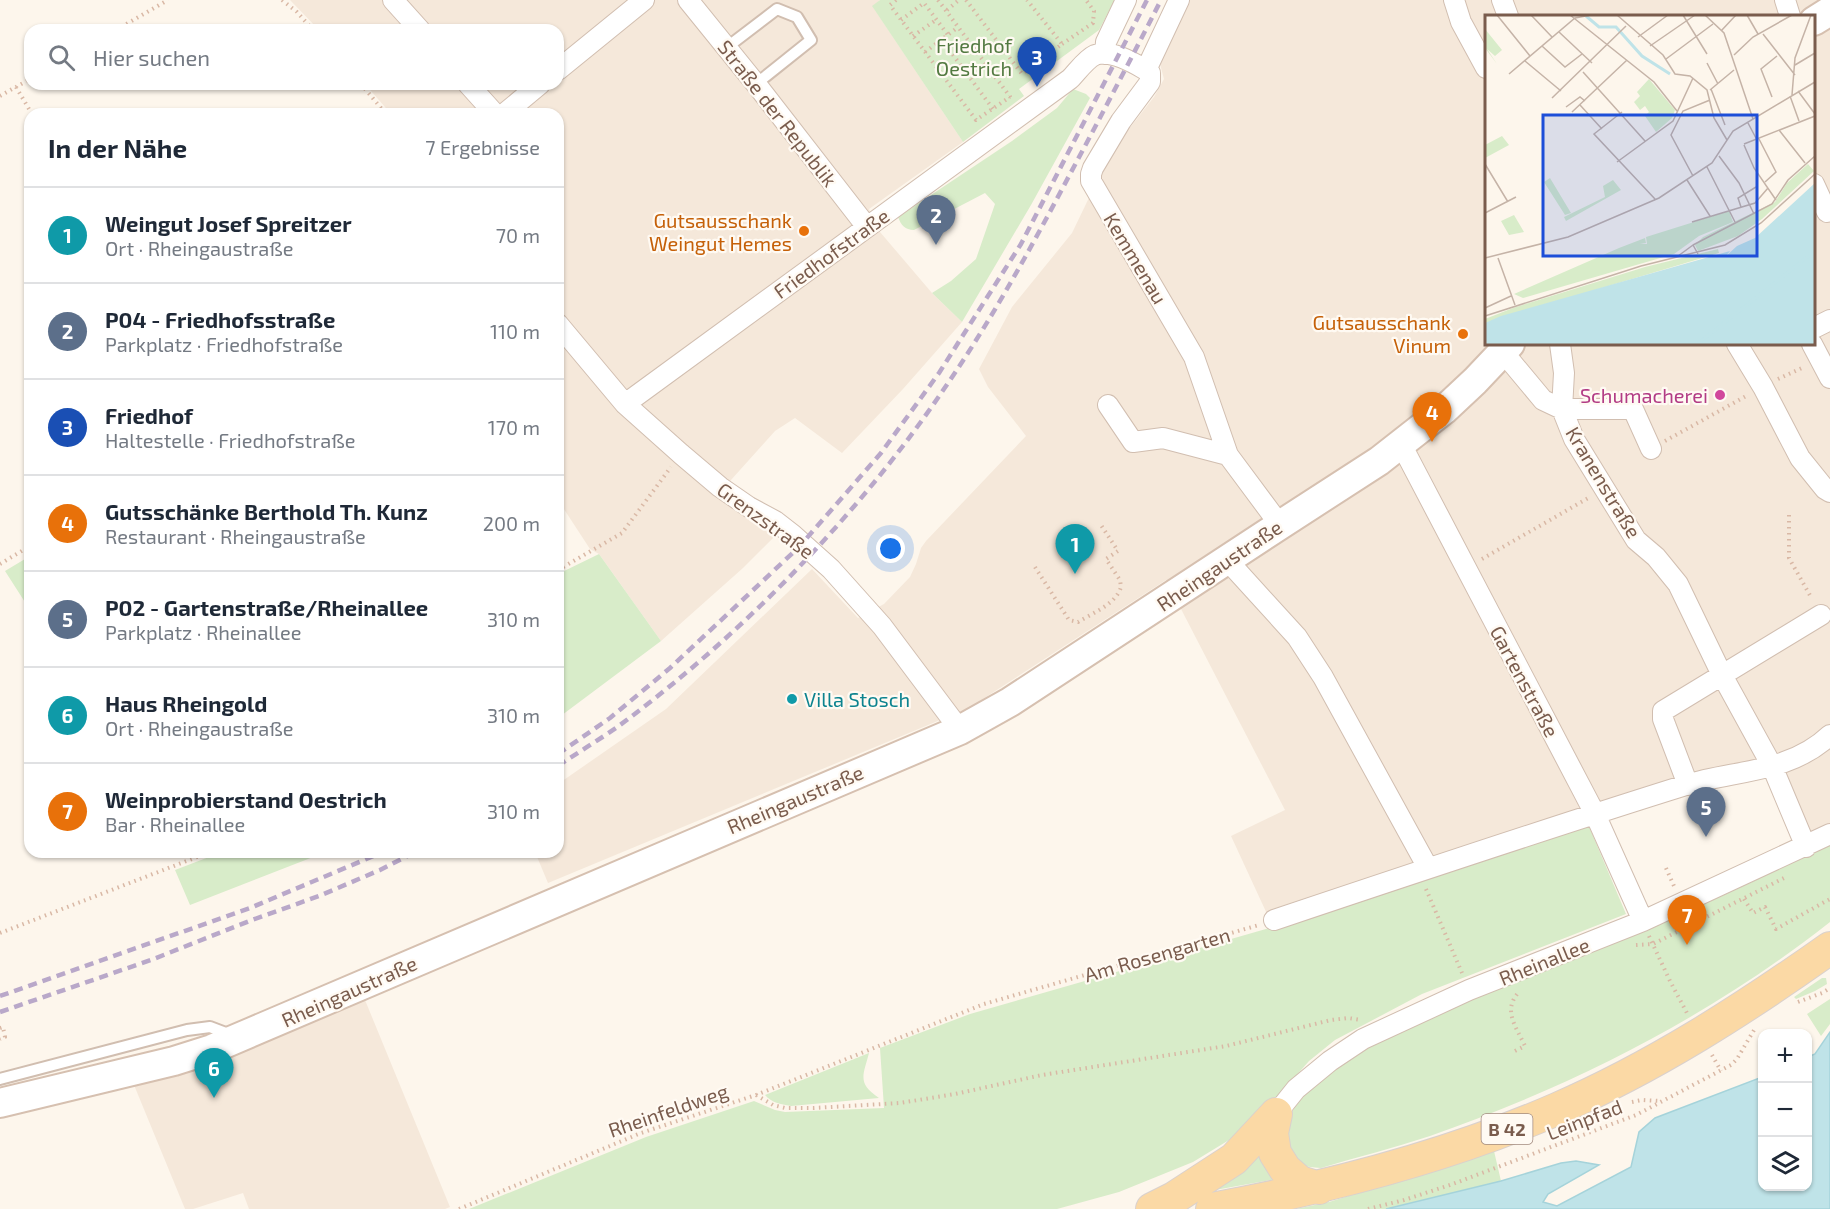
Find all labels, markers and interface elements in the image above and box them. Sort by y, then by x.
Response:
inset map [1485,15,1815,345]
search box [24,24,564,90]
park label: Friedhof Oestrich [936,33,1012,80]
street label: Straße der Republik [713,35,843,191]
pin: 3 [1018,38,1056,87]
icon: search [45,41,78,74]
text: Hier suchen [93,44,210,70]
text: In der Nähe [48,132,187,163]
text: 7 Ergebnisse [425,135,540,159]
pin: 2 [916,196,956,245]
street label: Friedhofstraße [768,203,894,303]
place label: Gutsausschank Weingut Hemes [649,208,792,255]
street label: Kemmenau [1099,208,1173,308]
text: Weingut Josef Spreitzer [105,210,352,236]
text: 1 [63,223,72,247]
text: 70 m [496,223,540,247]
marker: Gutsausschank Weingut Hemes [797,224,811,238]
text: Ort · Rheingaustraße [105,236,293,260]
text: P04 - Friedhofsstraße [105,306,335,332]
place label: Gutsausschank Vinum [1312,310,1451,357]
text: 2 [62,319,73,343]
text: 110 m [490,319,540,343]
marker: Gutsausschank Vinum [1456,327,1470,341]
text: Parkplatz · Friedhofstraße [105,332,343,356]
place label: Schumacherei [1580,383,1708,407]
marker: Schumacherei [1713,388,1727,402]
pin: 4 [1412,392,1452,442]
text: Friedhof [105,402,193,428]
text: 3 [62,415,73,439]
text: 170 m [488,415,540,439]
street label: Kranenstraße [1561,422,1647,542]
text: Haltestelle · Friedhofstraße [105,428,355,452]
street label: Grenzstraße [713,477,819,563]
text: Gutsschänke Berthold Th. Kunz [105,498,428,524]
text: 4 [61,511,74,535]
text: 200 m [483,511,540,535]
street label: Rheingaustraße [1152,514,1286,616]
text: Restaurant · Rheingaustraße [105,524,366,548]
pin: 1 [1056,524,1094,574]
your location [876,534,905,563]
text: P02 - Gartenstraße/Rheinallee [105,594,428,620]
text: 5 [62,607,73,631]
text: 310 m [487,607,540,631]
text: Parkplatz · Rheinallee [105,620,302,644]
street label: Gartenstraße [1486,621,1564,741]
place label: Villa Stosch [804,687,910,711]
text: Haus Rheingold [105,690,267,716]
marker: Villa Stosch [785,692,799,706]
text: 6 [62,703,73,727]
text: 310 m [487,703,540,727]
text: Ort · Rheingaustraße [105,716,293,740]
street label: Rheingaustraße [723,759,867,839]
text: Weinprobierstand Oestrich [105,786,387,812]
pin: 5 [1686,788,1726,837]
text: 7 [62,799,73,823]
text: 310 m [487,799,540,823]
text: Bar · Rheinallee [105,812,245,836]
pin: 7 [1668,896,1706,945]
street label: Am Rosengarten [1081,922,1233,986]
street label: Rheinallee [1495,932,1593,990]
street label: Rheingaustraße [278,950,420,1032]
map controls [1758,1029,1812,1191]
button: + [1758,1029,1812,1083]
pin: 6 [194,1048,234,1098]
street label: Rheinfeldweg [605,1078,731,1142]
button: − [1758,1083,1812,1137]
street label: Leinpfad [1543,1094,1625,1144]
road number: B 42 [1482,1114,1532,1144]
button: layers [1758,1137,1812,1191]

